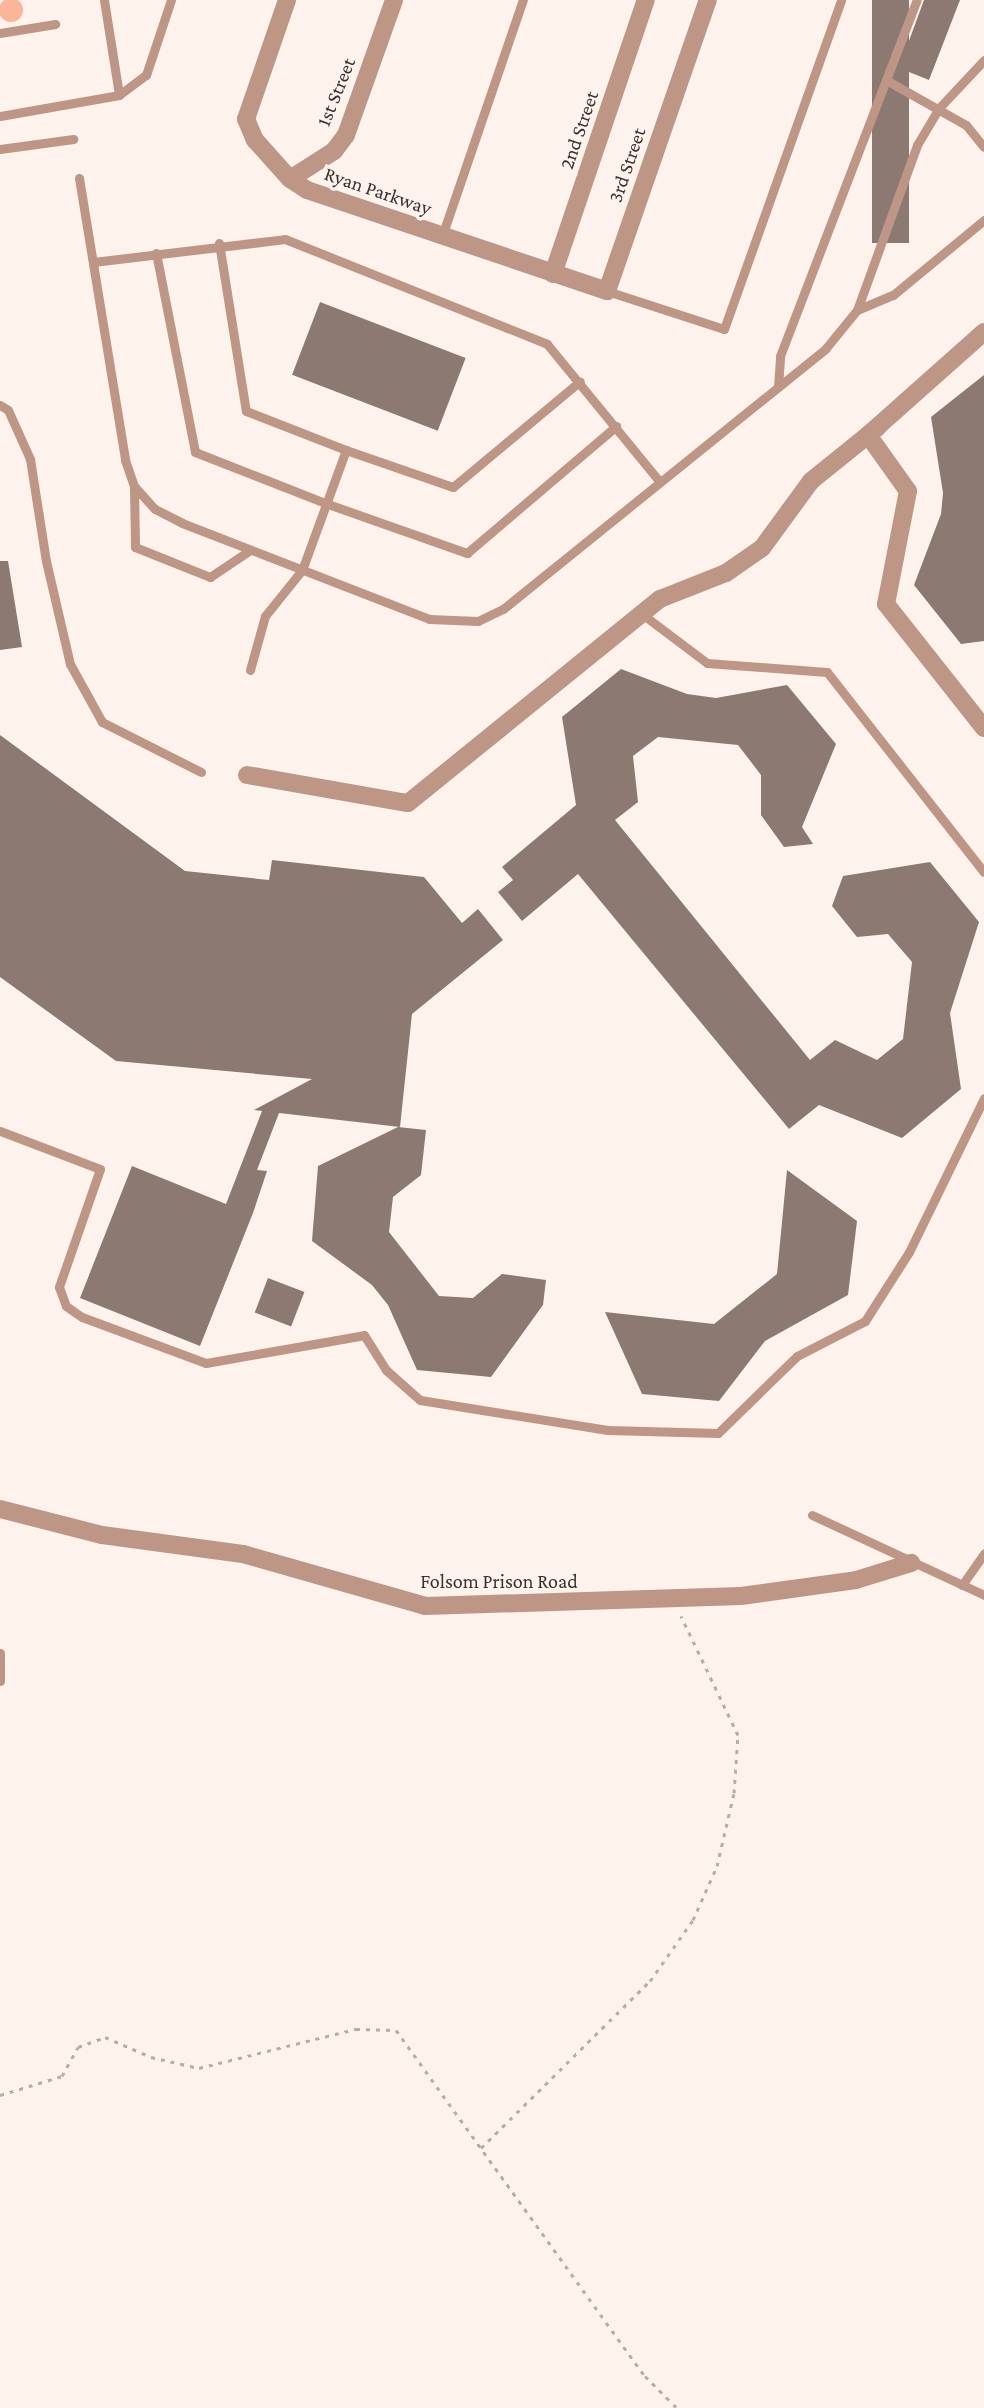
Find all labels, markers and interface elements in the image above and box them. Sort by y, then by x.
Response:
street label: 1st Street [311,54,361,130]
street label: 2nd Street [554,88,604,172]
street label: 3rd Street [603,125,651,205]
street label: Ryan Parkway [321,161,435,221]
street label: Folsom Prison Road [420,1569,578,1593]

